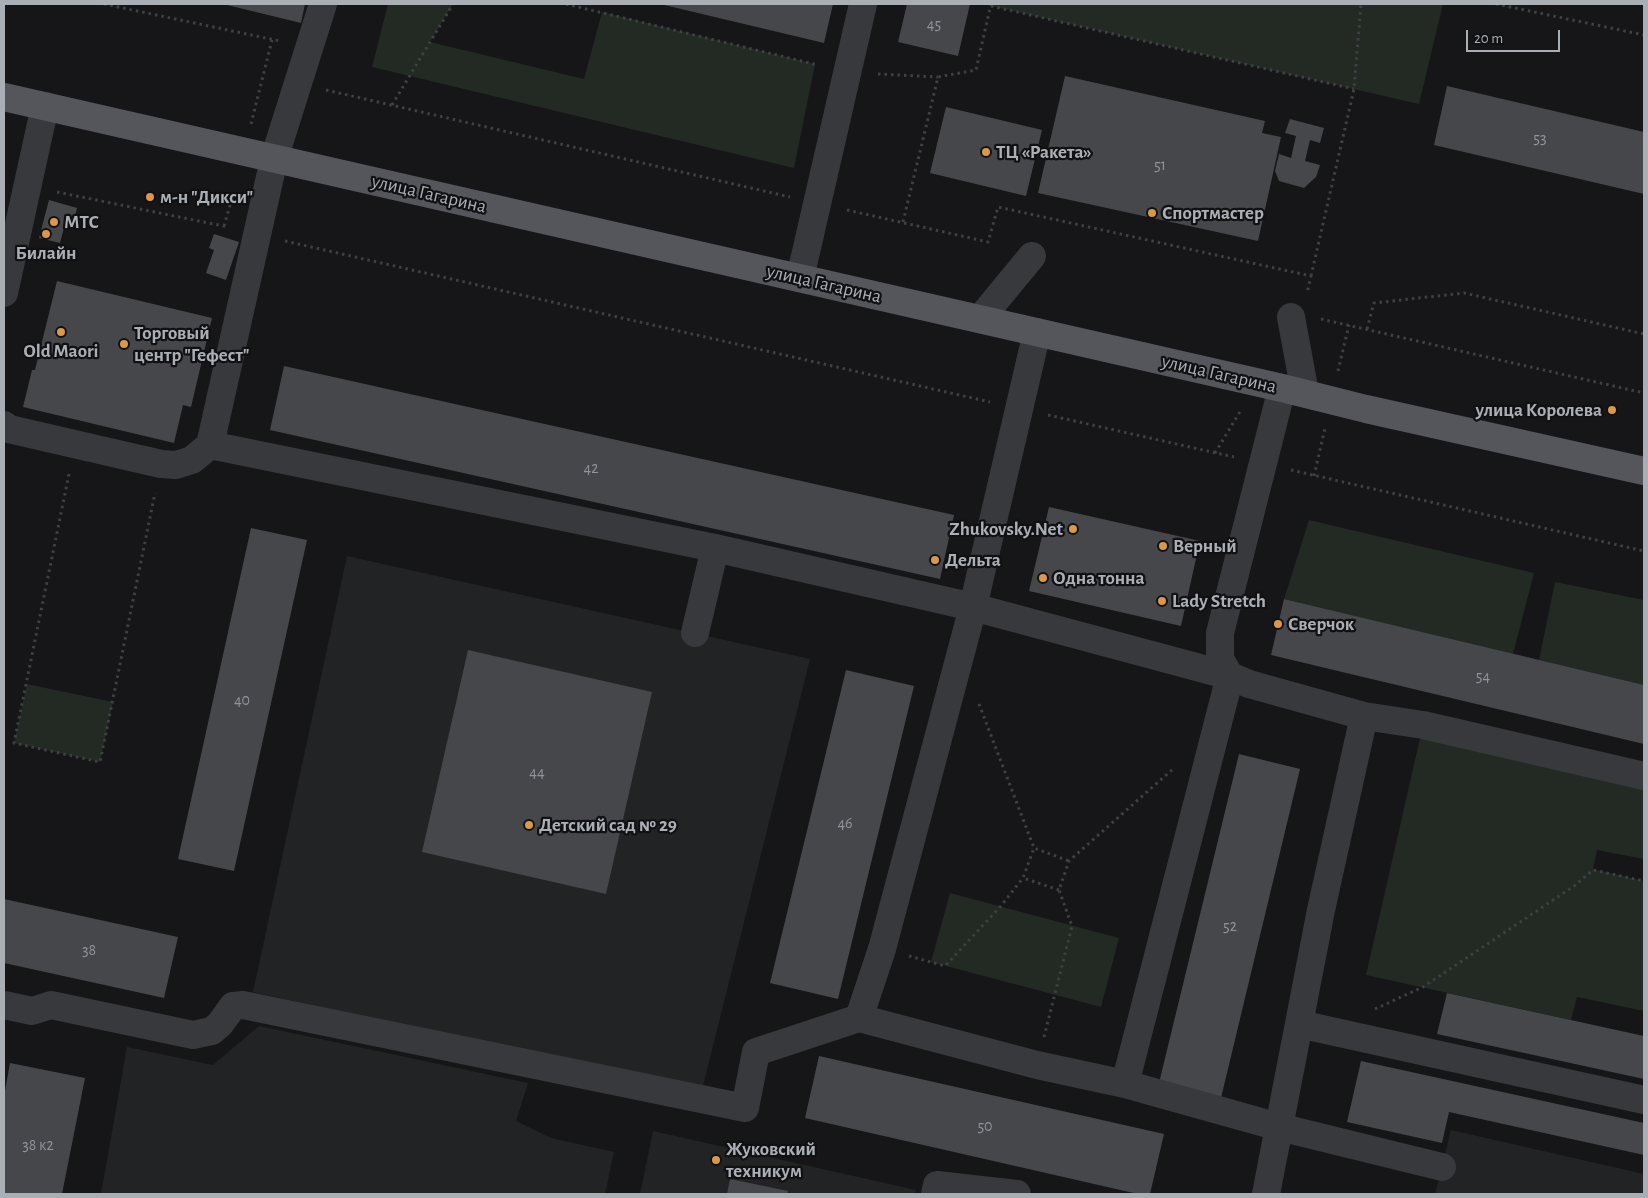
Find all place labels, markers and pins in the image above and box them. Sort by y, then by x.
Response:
place label: ТЦ «Ракета» [996,141,1092,163]
marker: ТЦ «Ракета» [980,146,992,158]
place label: м-н "Дикси" [160,186,253,208]
marker: м-н "Дикси" [144,191,156,203]
place label: Спортмастер [1162,202,1264,224]
marker: Спортмастер [1146,207,1158,219]
place label: МТС [64,211,99,233]
marker: МТС [48,216,60,228]
marker: Билайн [40,228,52,240]
place label: Билайн [16,242,76,264]
place label: Торговый центр "Гефест" [134,322,250,366]
marker: Old Maori [55,326,67,338]
marker: Торговый центр "Гефест" [118,338,130,350]
place label: Old Maori [23,340,99,362]
place label: улица Королева [1475,399,1602,421]
marker: улица Королева [1606,404,1618,416]
place label: Zhukovsky.Net [949,518,1063,540]
marker: Zhukovsky.Net [1067,523,1079,535]
place label: Верный [1173,535,1237,557]
marker: Верный [1157,540,1169,552]
place label: Дельта [945,549,1001,571]
marker: Дельта [929,554,941,566]
place label: Одна тонна [1053,567,1145,589]
marker: Одна тонна [1037,572,1049,584]
place label: Lady Stretch [1172,590,1266,612]
marker: Lady Stretch [1156,595,1168,607]
place label: Сверчок [1288,613,1354,635]
marker: Сверчок [1272,618,1284,630]
place label: Детский сад № 29 [539,814,677,836]
marker: Детский сад № 29 [523,819,535,831]
place label: Жуковский техникум [726,1138,816,1182]
marker: Жуковский техникум [710,1154,722,1166]

